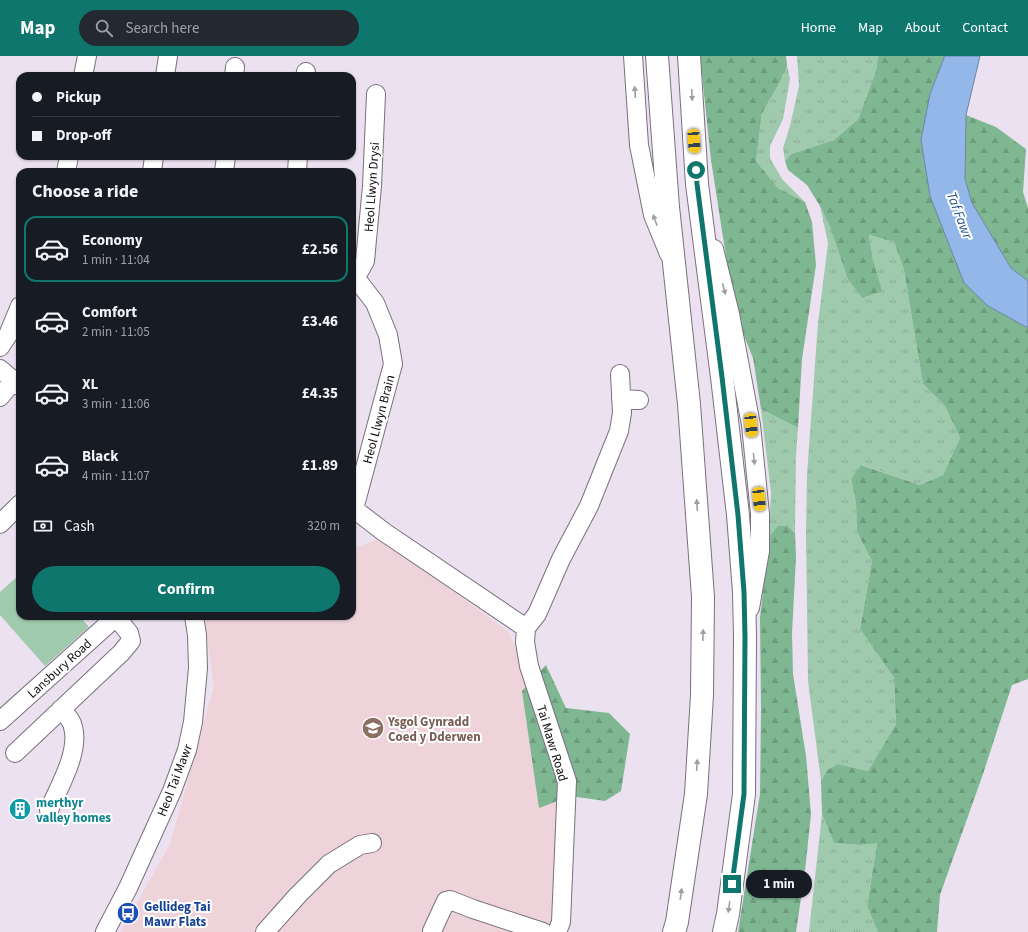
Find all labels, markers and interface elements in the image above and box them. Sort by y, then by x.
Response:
search box [79,10,359,46]
text: Map [20,15,55,42]
icon: search [93,17,115,39]
text: Search here [125,18,199,39]
text: Home [801,18,836,38]
text: Map [858,18,883,38]
text: About [905,18,940,38]
text: Contact [962,18,1008,38]
one-way arrow [632,86,639,98]
text: Pickup [56,87,101,108]
one-way arrow [688,89,695,101]
text: Drop-off [56,125,111,146]
car [687,129,701,153]
street label: Heol Llwyn Drysi [360,141,384,233]
route start [687,161,705,179]
text: Choose a ride [32,179,138,204]
water label: Taf Fawr [941,189,978,243]
one-way arrow [652,213,658,225]
text: Economy [82,230,143,251]
icon: car [34,231,70,267]
text: £2.56 [302,239,338,260]
text: 1 min · 11:04 [82,251,150,269]
one-way arrow [721,284,727,296]
text: Comfort [82,302,137,323]
icon: car [34,303,70,339]
text: £3.46 [302,311,338,332]
text: 2 min · 11:05 [82,323,150,341]
street label: Heol Llwyn Brain [358,373,399,466]
text: XL [82,374,98,395]
icon: car [34,375,70,411]
text: £4.35 [302,383,338,404]
text: 3 min · 11:06 [82,395,150,413]
car [744,412,758,438]
text: Black [82,446,119,467]
icon: car [34,447,70,483]
one-way arrow [751,453,758,465]
text: £1.89 [302,455,338,476]
text: 4 min · 11:07 [82,467,150,485]
car [752,486,766,512]
one-way arrow [693,499,700,511]
icon: cash [32,515,54,537]
text: Cash [64,516,95,537]
text: 320 m [307,517,340,535]
button: Confirm [32,566,340,612]
one-way arrow [700,628,706,641]
street label: Lansbury Road [24,635,96,703]
street label: Tai Mawr Road [532,703,572,784]
place label: Ysgol Gynradd Coed y Dderwen [387,713,481,746]
school or university icon: Ysgol Gynradd Coed y Dderwen [360,715,386,741]
street label: Heol Tai Mawr [153,741,197,819]
one-way arrow [694,759,701,771]
place label: merthyr valley homes [36,794,111,827]
building icon: merthyr valley homes [7,796,33,822]
callout: 1 min [746,870,812,898]
route end [723,875,741,893]
text: 1 min [763,875,795,893]
one-way arrow [678,888,684,900]
place label: Gellideg Tai Mawr Flats [144,898,211,931]
bus stop icon: Gellideg Tai Mawr Flats [115,900,141,926]
one-way arrow [726,901,732,913]

